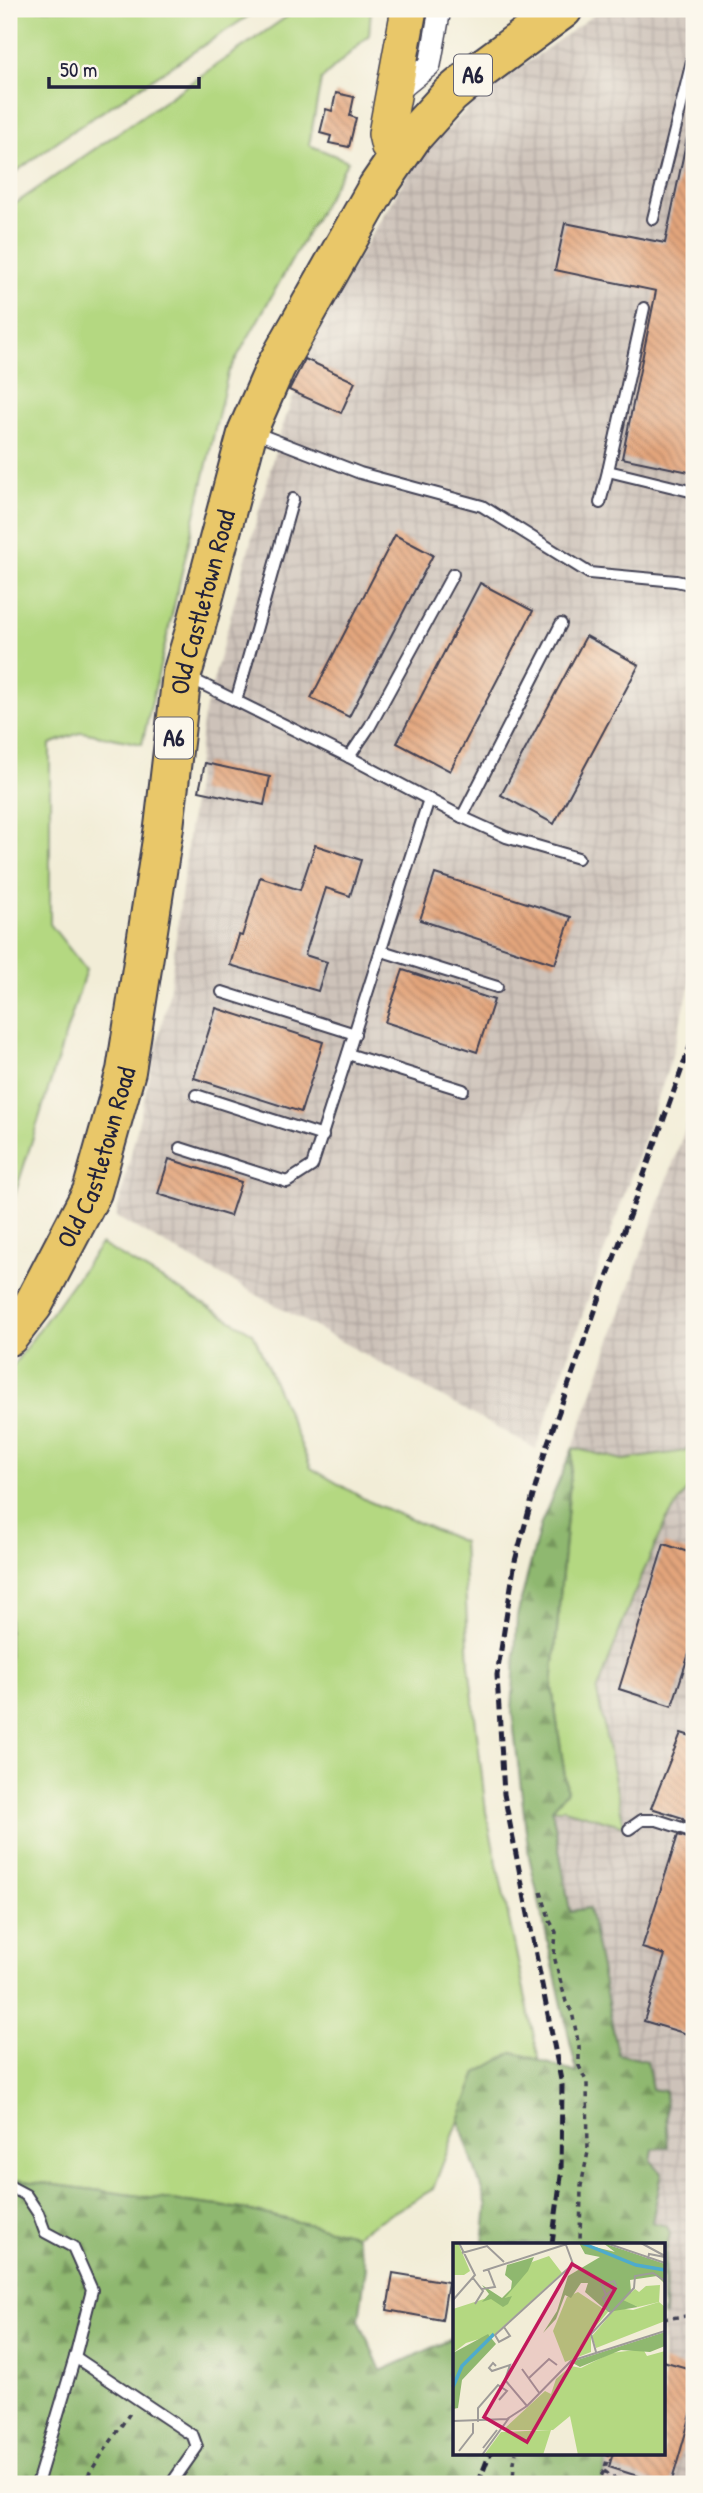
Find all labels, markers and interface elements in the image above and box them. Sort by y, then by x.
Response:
scale bar [49,46,200,90]
road number: A6 [454,54,492,96]
text: 50 m [60,55,97,84]
street label: Old Castletown Road [162,506,243,696]
road number: A6 [155,718,193,758]
street label: Old Castletown Road [48,1063,143,1254]
inset map [453,2243,664,2454]

